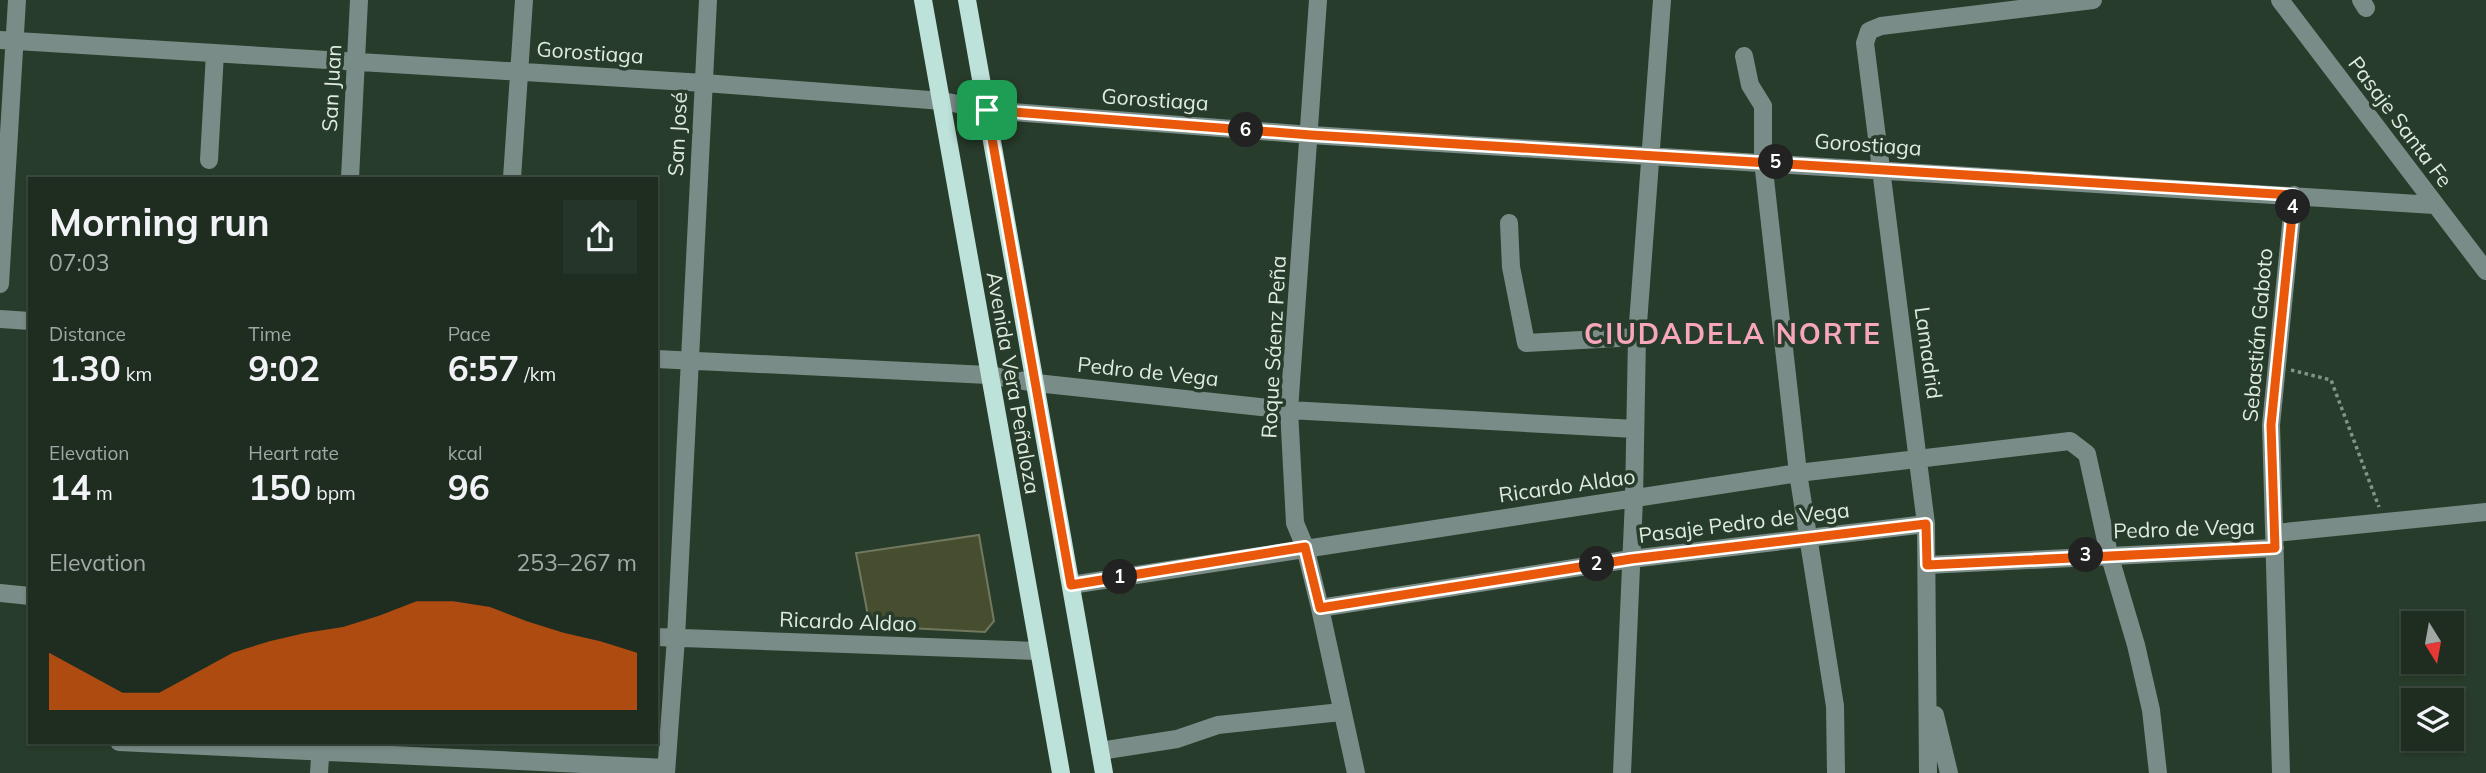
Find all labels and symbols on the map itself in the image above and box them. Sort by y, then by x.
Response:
street label: Gorostiaga [536,35,645,69]
street label: San Juan [316,44,346,132]
street label: Pasaje Santa Fe [2343,51,2458,192]
pin [957,80,1017,140]
street label: Gorostiaga [1101,82,1210,116]
street label: San José [662,91,692,177]
pin: 6 [1228,113,1264,148]
street label: Gorostiaga [1814,127,1923,161]
pin: 5 [1758,144,1794,180]
pin: 4 [2276,190,2310,224]
street label: Sebastián Gaboto [2236,247,2278,423]
street label: Roque Sáenz Peña [1255,255,1291,439]
street label: Avenida Vera Peñaloza [982,270,1046,496]
street label: Lamadrid [1910,305,1948,401]
district label: CIUDADELA NORTE [1584,316,1882,351]
street label: Pedro de Vega [1076,351,1220,391]
street label: Ricardo Aldao [1497,463,1637,507]
street label: Pasaje Pedro de Vega [1637,496,1851,548]
street label: Pedro de Vega [2113,513,2255,543]
pin: 3 [2068,538,2104,572]
pin: 2 [1580,546,1614,582]
pin: 1 [1102,560,1138,594]
street label: Ricardo Aldao [779,606,917,636]
north arrow [2401,611,2464,674]

